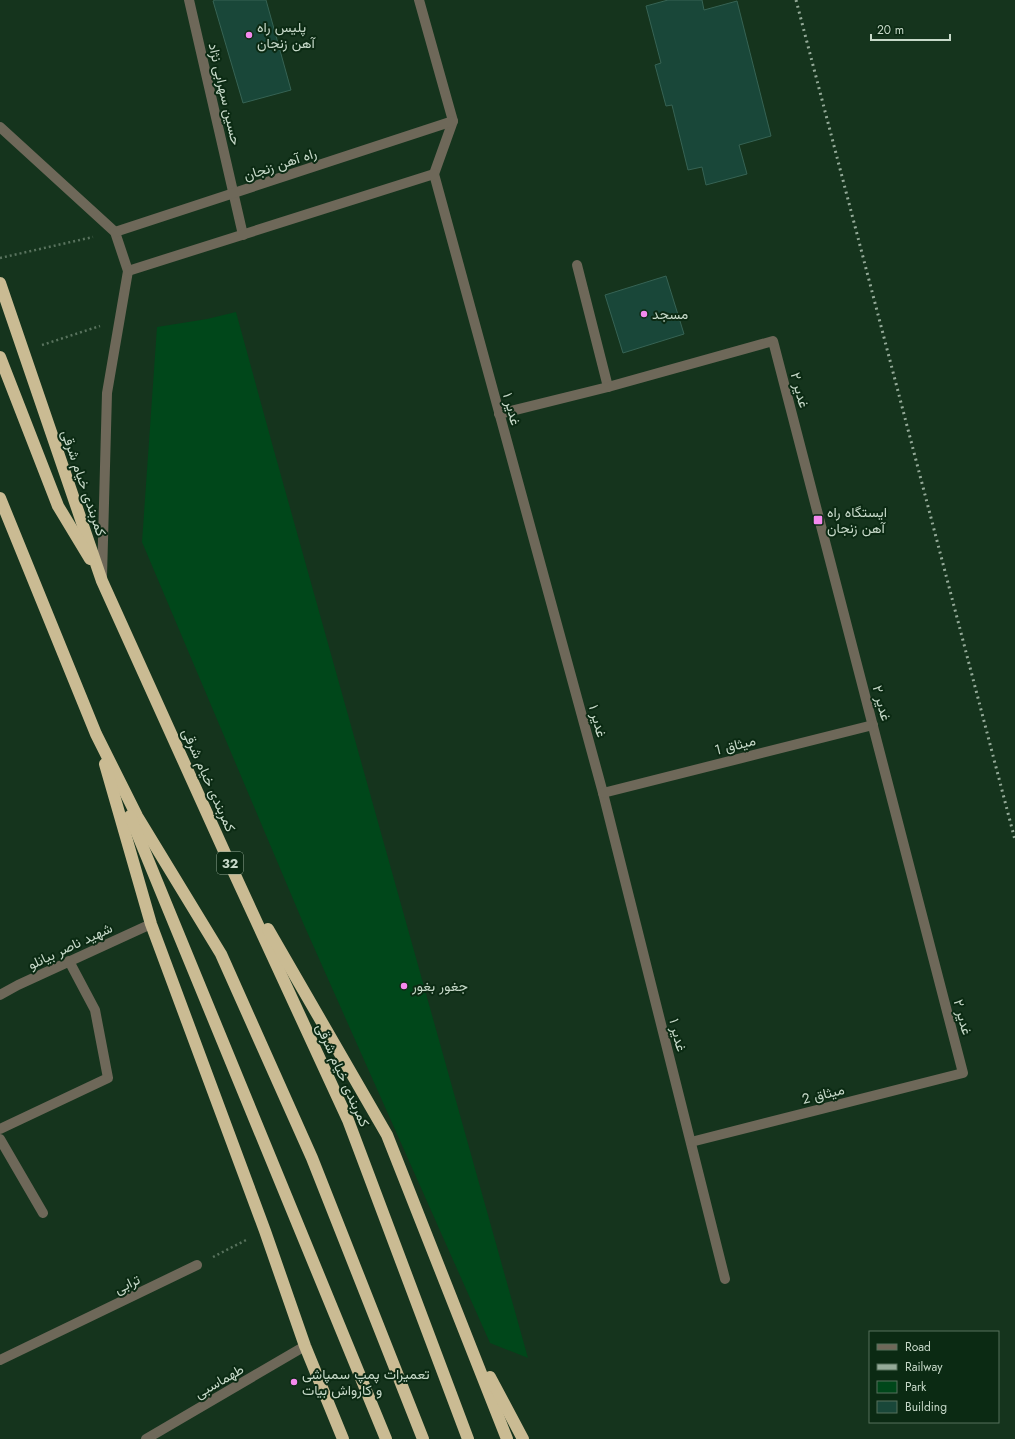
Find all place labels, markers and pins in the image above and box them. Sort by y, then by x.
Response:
place label: پلیس راه آهن زنجان [257,17,317,53]
marker: پلیس راه آهن زنجان [244,30,254,40]
place label: مسجد [652,304,688,324]
marker: مسجد [639,309,649,319]
place label: ایستگاه راه آهن زنجان [827,502,887,538]
marker: ایستگاه راه آهن زنجان [812,514,824,526]
place label: جغور بغور [411,976,468,996]
marker: جغور بغور [399,981,409,991]
place label: تعمیرات پمپ سمپاشی و کارواش بیات [302,1364,430,1400]
marker: تعمیرات پمپ سمپاشی و کارواش بیات [289,1377,299,1387]

